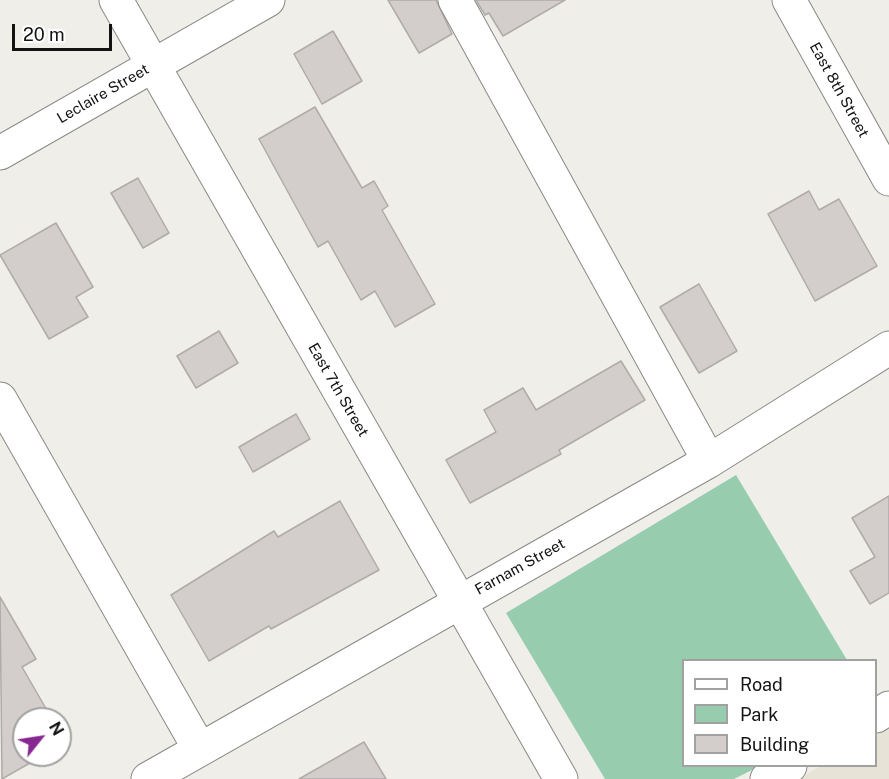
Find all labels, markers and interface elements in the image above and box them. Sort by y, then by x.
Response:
scale bar [15,12,116,50]
text: 20 m [23,24,65,45]
street label: East 8th Street [805,39,873,141]
street label: Leclaire Street [54,60,152,128]
street label: East 7th Street [304,340,372,440]
street label: Farnam Street [472,535,568,599]
legend [682,659,877,767]
text: Road [740,674,783,695]
text: Park [740,704,778,725]
north arrow [12,707,72,767]
text: N [45,719,68,739]
text: Building [740,734,809,755]

